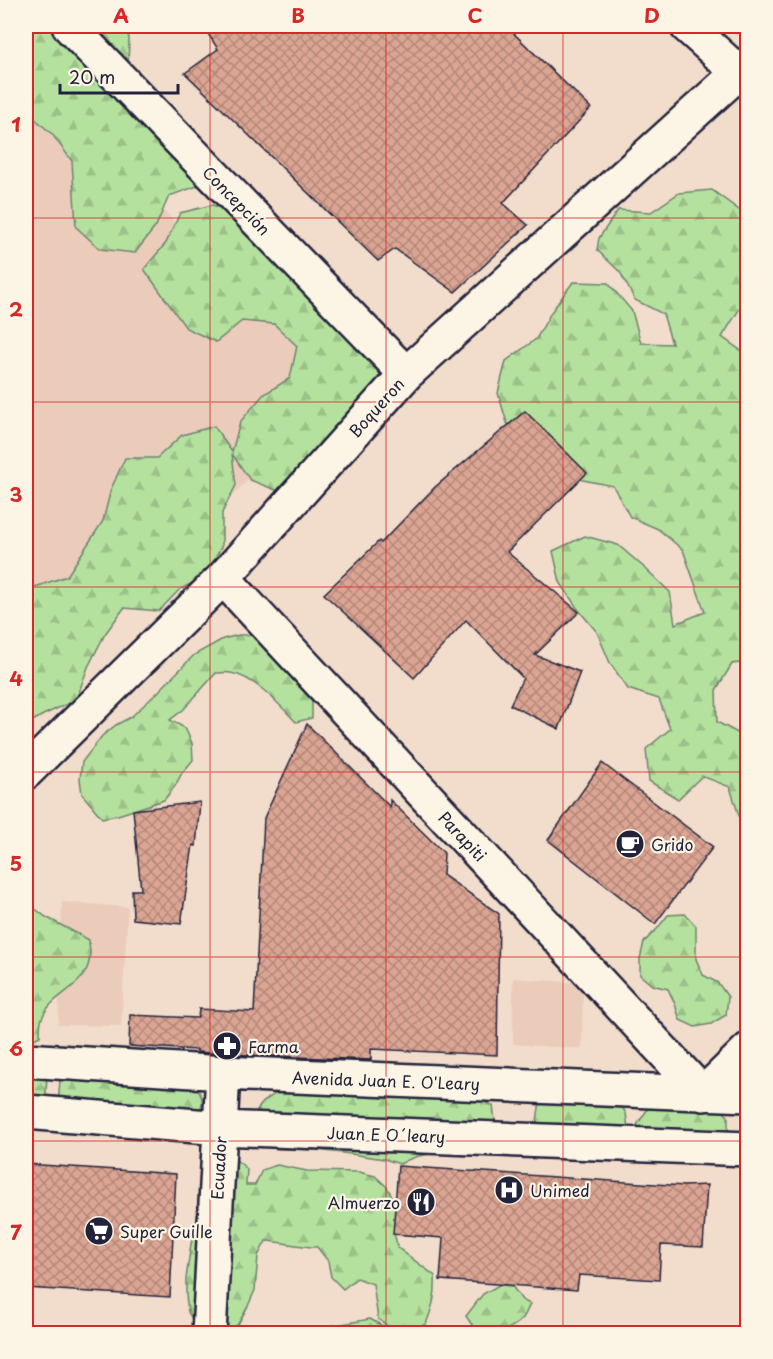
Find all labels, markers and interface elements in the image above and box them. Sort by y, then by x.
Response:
text: A [113,0,129,30]
text: B [291,0,305,30]
text: C [467,0,483,30]
text: D [644,0,660,30]
scale bar [60,57,178,95]
text: 20 m [69,63,115,90]
text: 1 [11,109,21,139]
street label: Concepción [198,160,276,240]
text: 2 [9,294,23,324]
street label: Boqueron [343,372,409,442]
text: 3 [9,479,23,509]
text: 4 [9,663,23,693]
street label: Parapiti [434,806,492,866]
cafe icon: Grido [614,828,646,860]
place label: Grido [651,832,693,856]
text: 5 [10,848,22,878]
pharmacy icon: Farma [211,1030,243,1062]
text: 6 [9,1033,23,1063]
place label: Farma [248,1034,299,1058]
street label: Avenida Juan E. O'Leary [292,1065,480,1095]
street label: Juan E O´leary [326,1120,446,1148]
street label: Ecuador [204,1135,232,1200]
hospital icon: Unimed [493,1174,525,1206]
place label: Unimed [530,1178,590,1202]
restaurant icon: Almuerzo [405,1186,437,1218]
place label: Almuerzo [328,1190,400,1214]
supermarket icon: Super Guille [83,1215,115,1247]
text: 7 [10,1217,22,1247]
place label: Super Guille [120,1219,213,1243]

